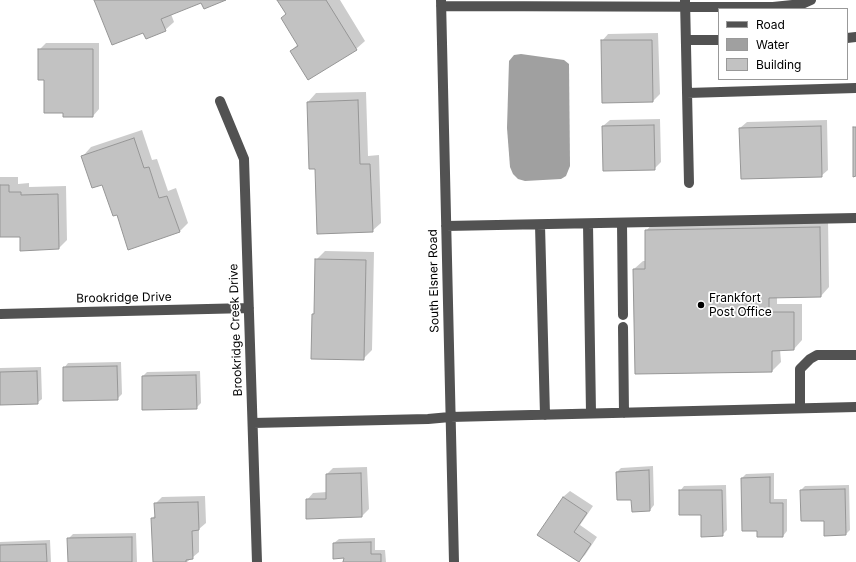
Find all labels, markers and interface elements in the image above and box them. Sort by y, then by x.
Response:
legend [718,8,848,80]
text: Road [756,17,785,32]
text: Water [756,37,789,52]
text: Building [756,57,801,72]
street label: South Elsner Road [426,229,442,333]
street label: Brookridge Creek Drive [226,263,246,397]
street label: Brookridge Drive [76,290,172,306]
place label: Frankfort Post Office [709,291,772,319]
marker: Frankfort Post Office [696,300,706,310]

